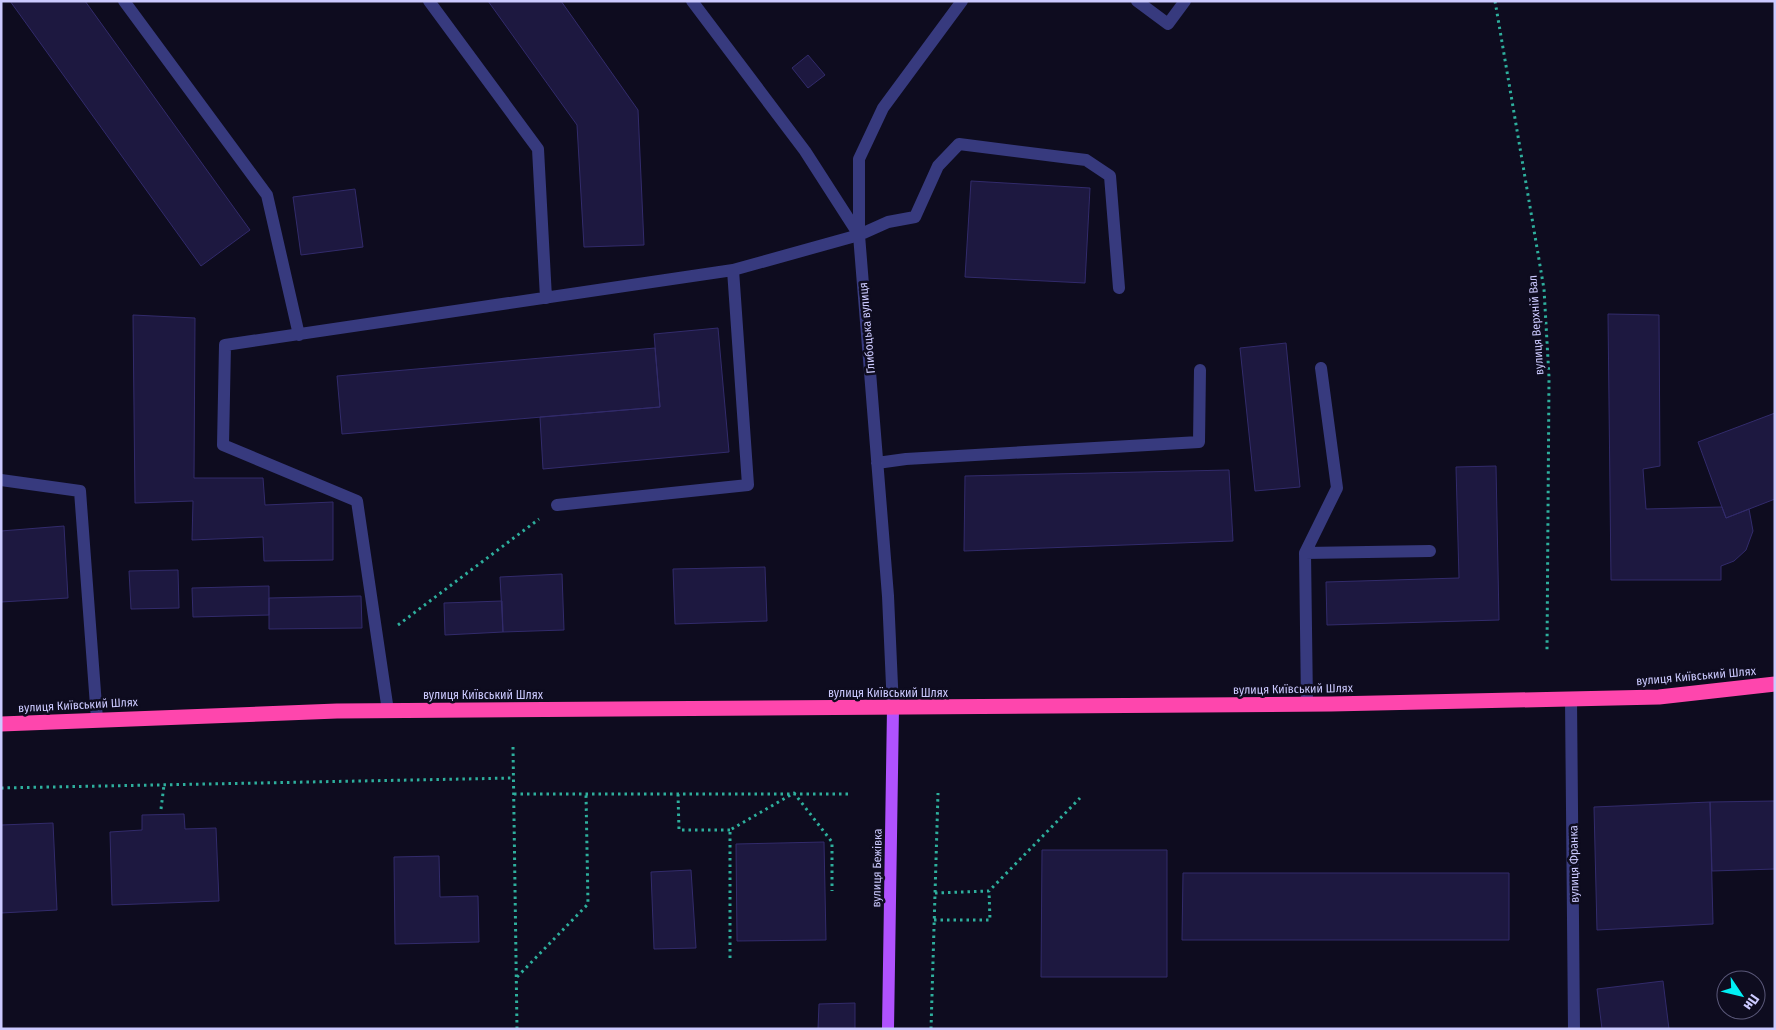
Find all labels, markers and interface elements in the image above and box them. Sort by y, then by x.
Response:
street label: вулиця Верхній Вал [1526,275,1546,375]
street label: Глибоцька вулиця [856,282,878,374]
street label: вулиця Київський Шлях [1636,664,1757,688]
street label: вулиця Київський Шлях [1233,681,1354,697]
street label: вулиця Київський Шлях [828,686,949,700]
street label: вулиця Київський Шлях [423,688,544,702]
street label: вулиця Київський Шлях [18,695,139,715]
street label: вулиця Франка [1566,825,1582,903]
street label: вулиця Бежівка [869,828,885,908]
north arrow [1716,970,1766,1020]
text: Пн [1740,991,1763,1014]

